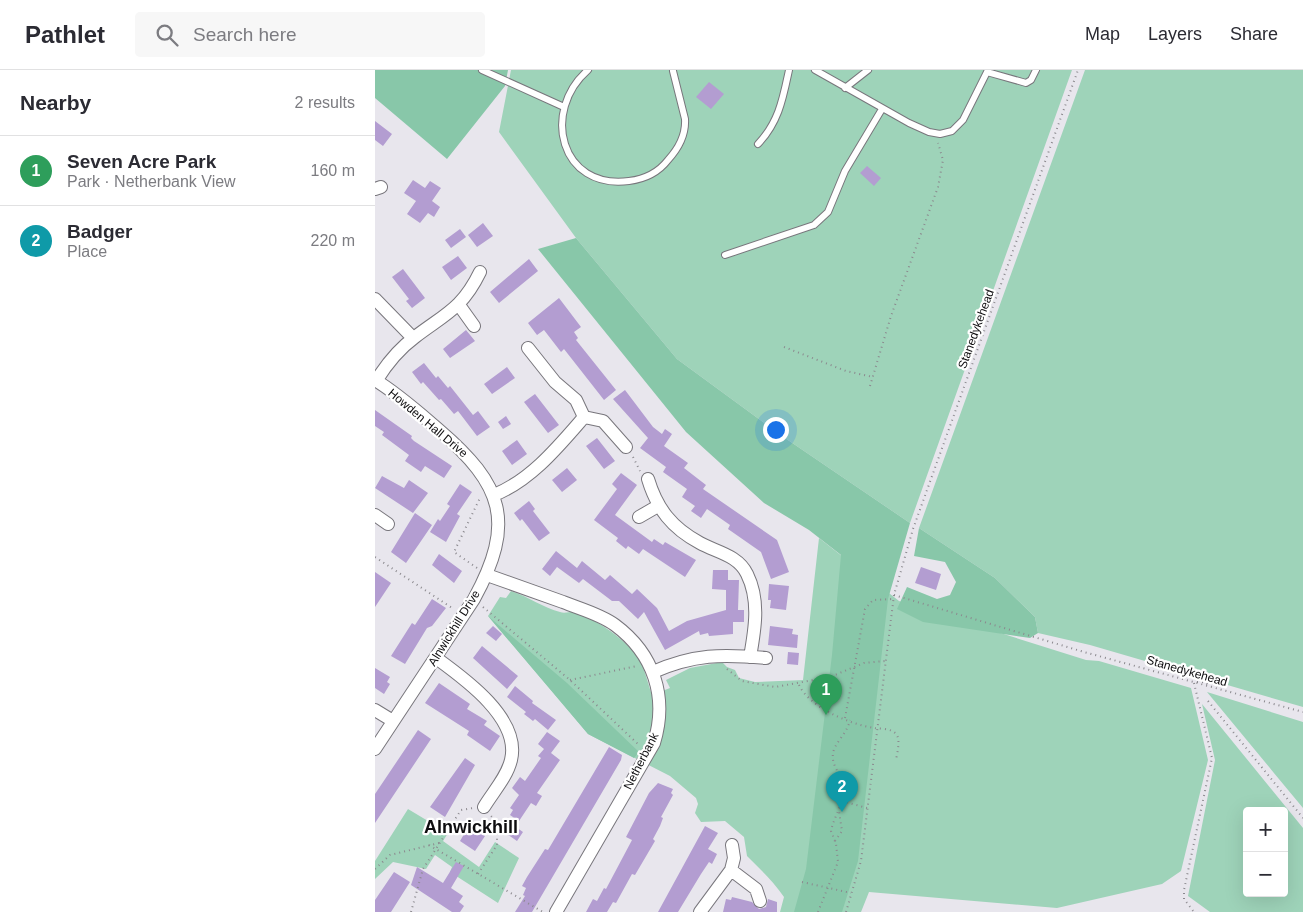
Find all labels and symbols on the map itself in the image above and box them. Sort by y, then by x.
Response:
street label: Stanedykehead [955,287,997,371]
street label: Howden Hall Drive [385,386,471,461]
your location [763,417,789,443]
street label: Alnwickhill Drive [425,587,483,668]
street label: Stanedykehead [1145,653,1229,689]
pin: 1 [810,674,842,715]
street label: Netherbank [621,729,662,792]
pin: 2 [826,771,858,812]
district label: Alnwickhill [424,817,518,837]

